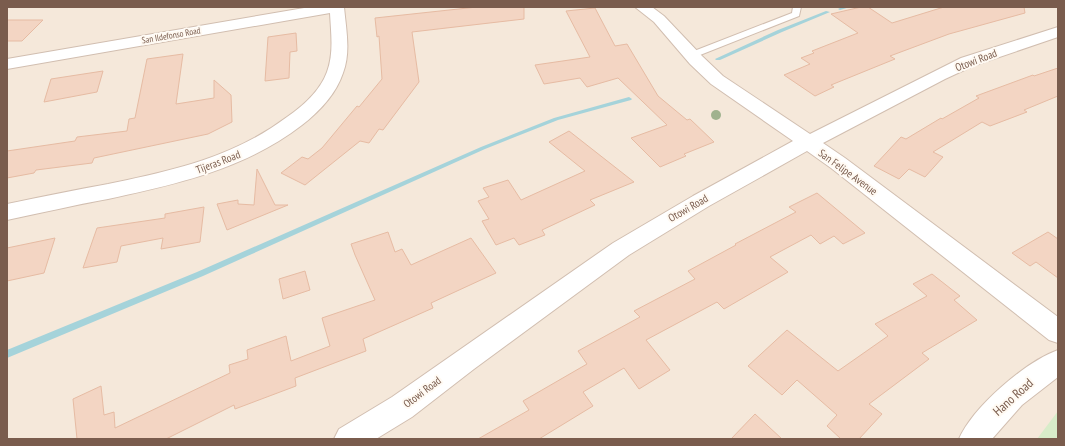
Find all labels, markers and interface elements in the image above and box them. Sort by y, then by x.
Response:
street label: San Ildefonso Road [141,24,201,46]
street label: Otowi Road [953,46,999,74]
street label: San Felipe Avenue [816,146,881,198]
street label: Tijeras Road [194,147,242,177]
street label: Otowi Road [666,191,711,225]
street label: Otowi Road [400,373,444,411]
street label: Hano Road [989,374,1037,420]

